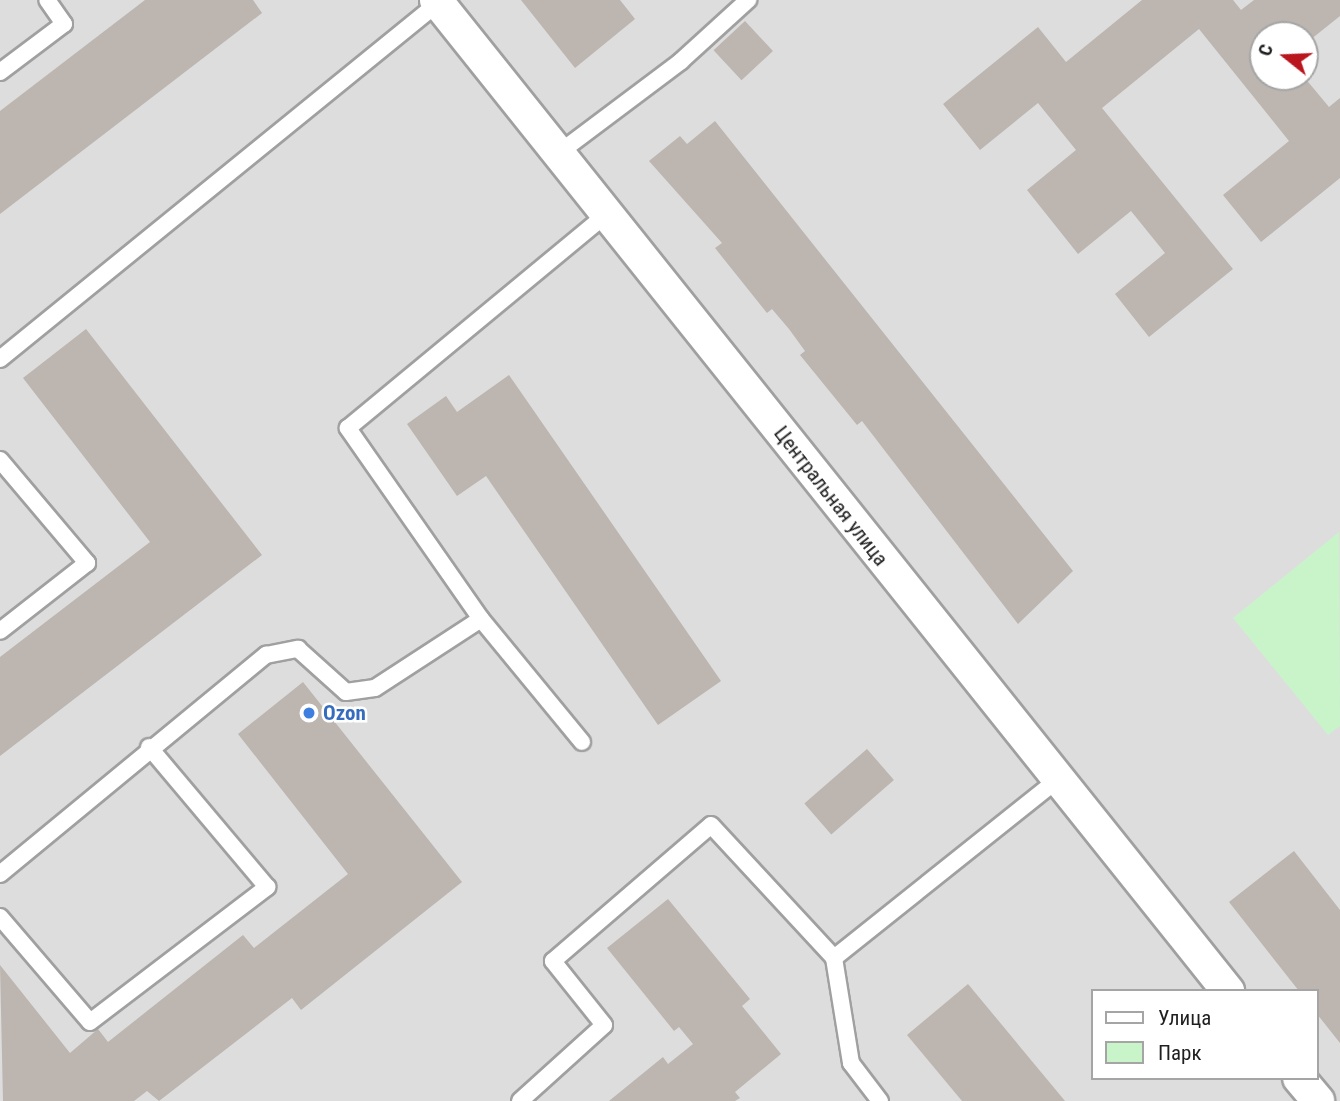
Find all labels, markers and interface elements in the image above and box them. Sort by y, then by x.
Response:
north arrow [1249,21,1319,91]
text: С [1253,41,1278,59]
street label: Центральная улица [769,421,893,571]
place label: Ozon [323,700,366,726]
marker: Ozon [301,705,317,721]
legend [1092,989,1319,1080]
text: Улица [1158,1006,1211,1030]
text: Парк [1158,1041,1202,1065]

